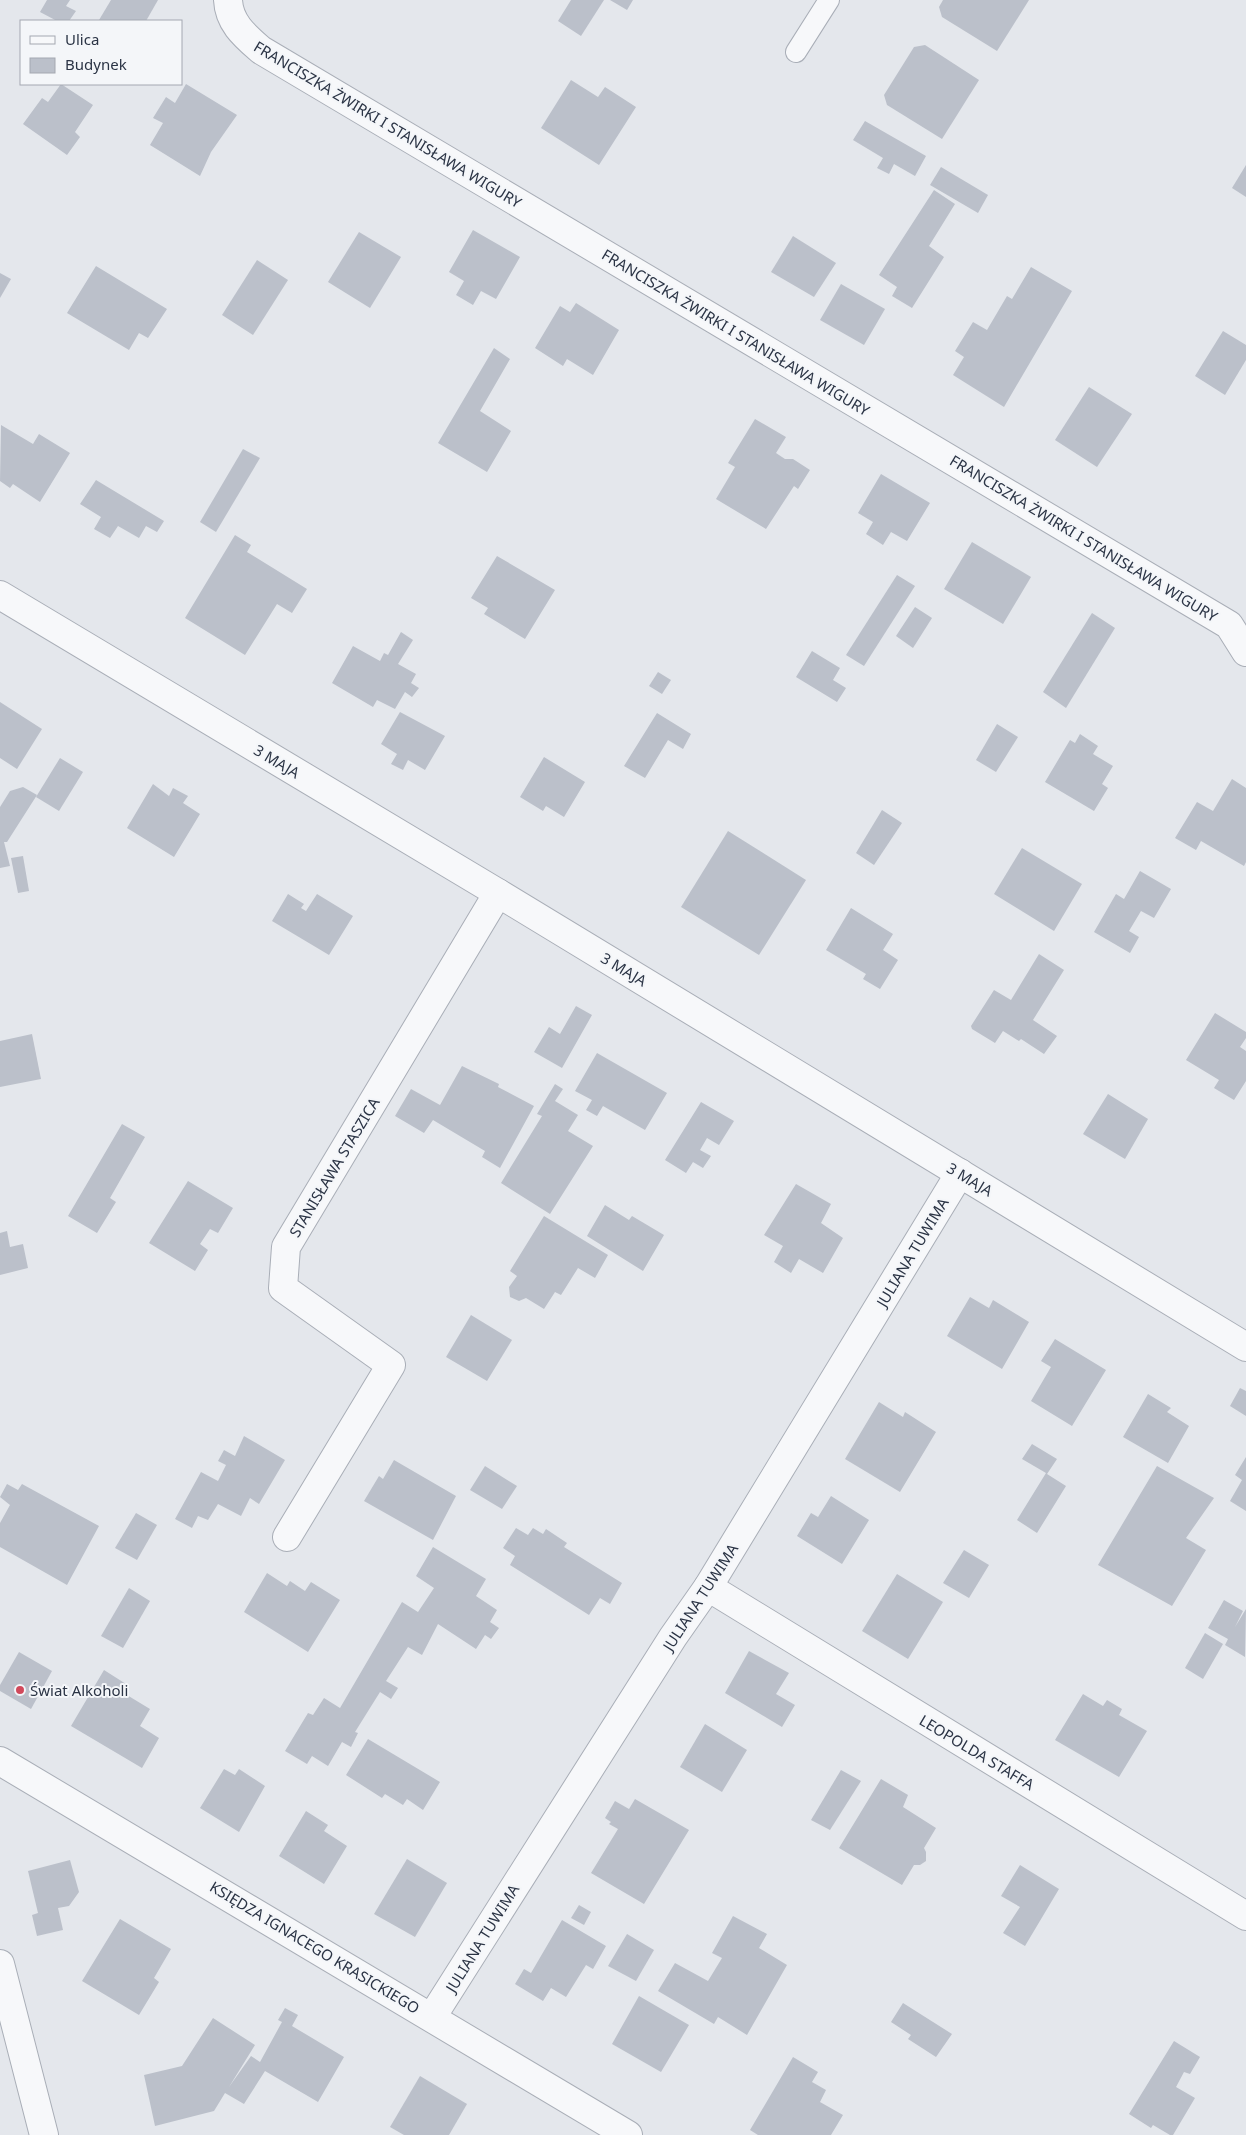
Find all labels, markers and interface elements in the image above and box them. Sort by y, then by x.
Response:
legend [20,20,182,85]
text: Ulica [65,29,99,49]
street label: FRANCISZKA ŻWIRKI I STANISŁAWA WIGURY [251,36,526,212]
text: Budynek [65,54,127,74]
street label: FRANCISZKA ŻWIRKI I STANISŁAWA WIGURY [599,244,874,420]
street label: FRANCISZKA ŻWIRKI I STANISŁAWA WIGURY [947,450,1222,626]
street label: 3 MAJA [250,740,304,783]
street label: 3 MAJA [597,948,651,991]
street label: STANISŁAWA STASZICA [284,1093,384,1241]
street label: 3 MAJA [943,1158,997,1201]
street label: JULIANA TUWIMA [870,1193,953,1312]
street label: JULIANA TUWIMA [657,1539,742,1656]
place label: Świat Alkoholi [30,1680,128,1700]
marker: Świat Alkoholi [14,1684,26,1696]
street label: LEOPOLDA STAFFA [916,1710,1039,1794]
street label: KSIĘDZA IGNACEGO KRASICKIEGO [206,1876,424,2018]
street label: JULIANA TUWIMA [440,1880,524,1998]

